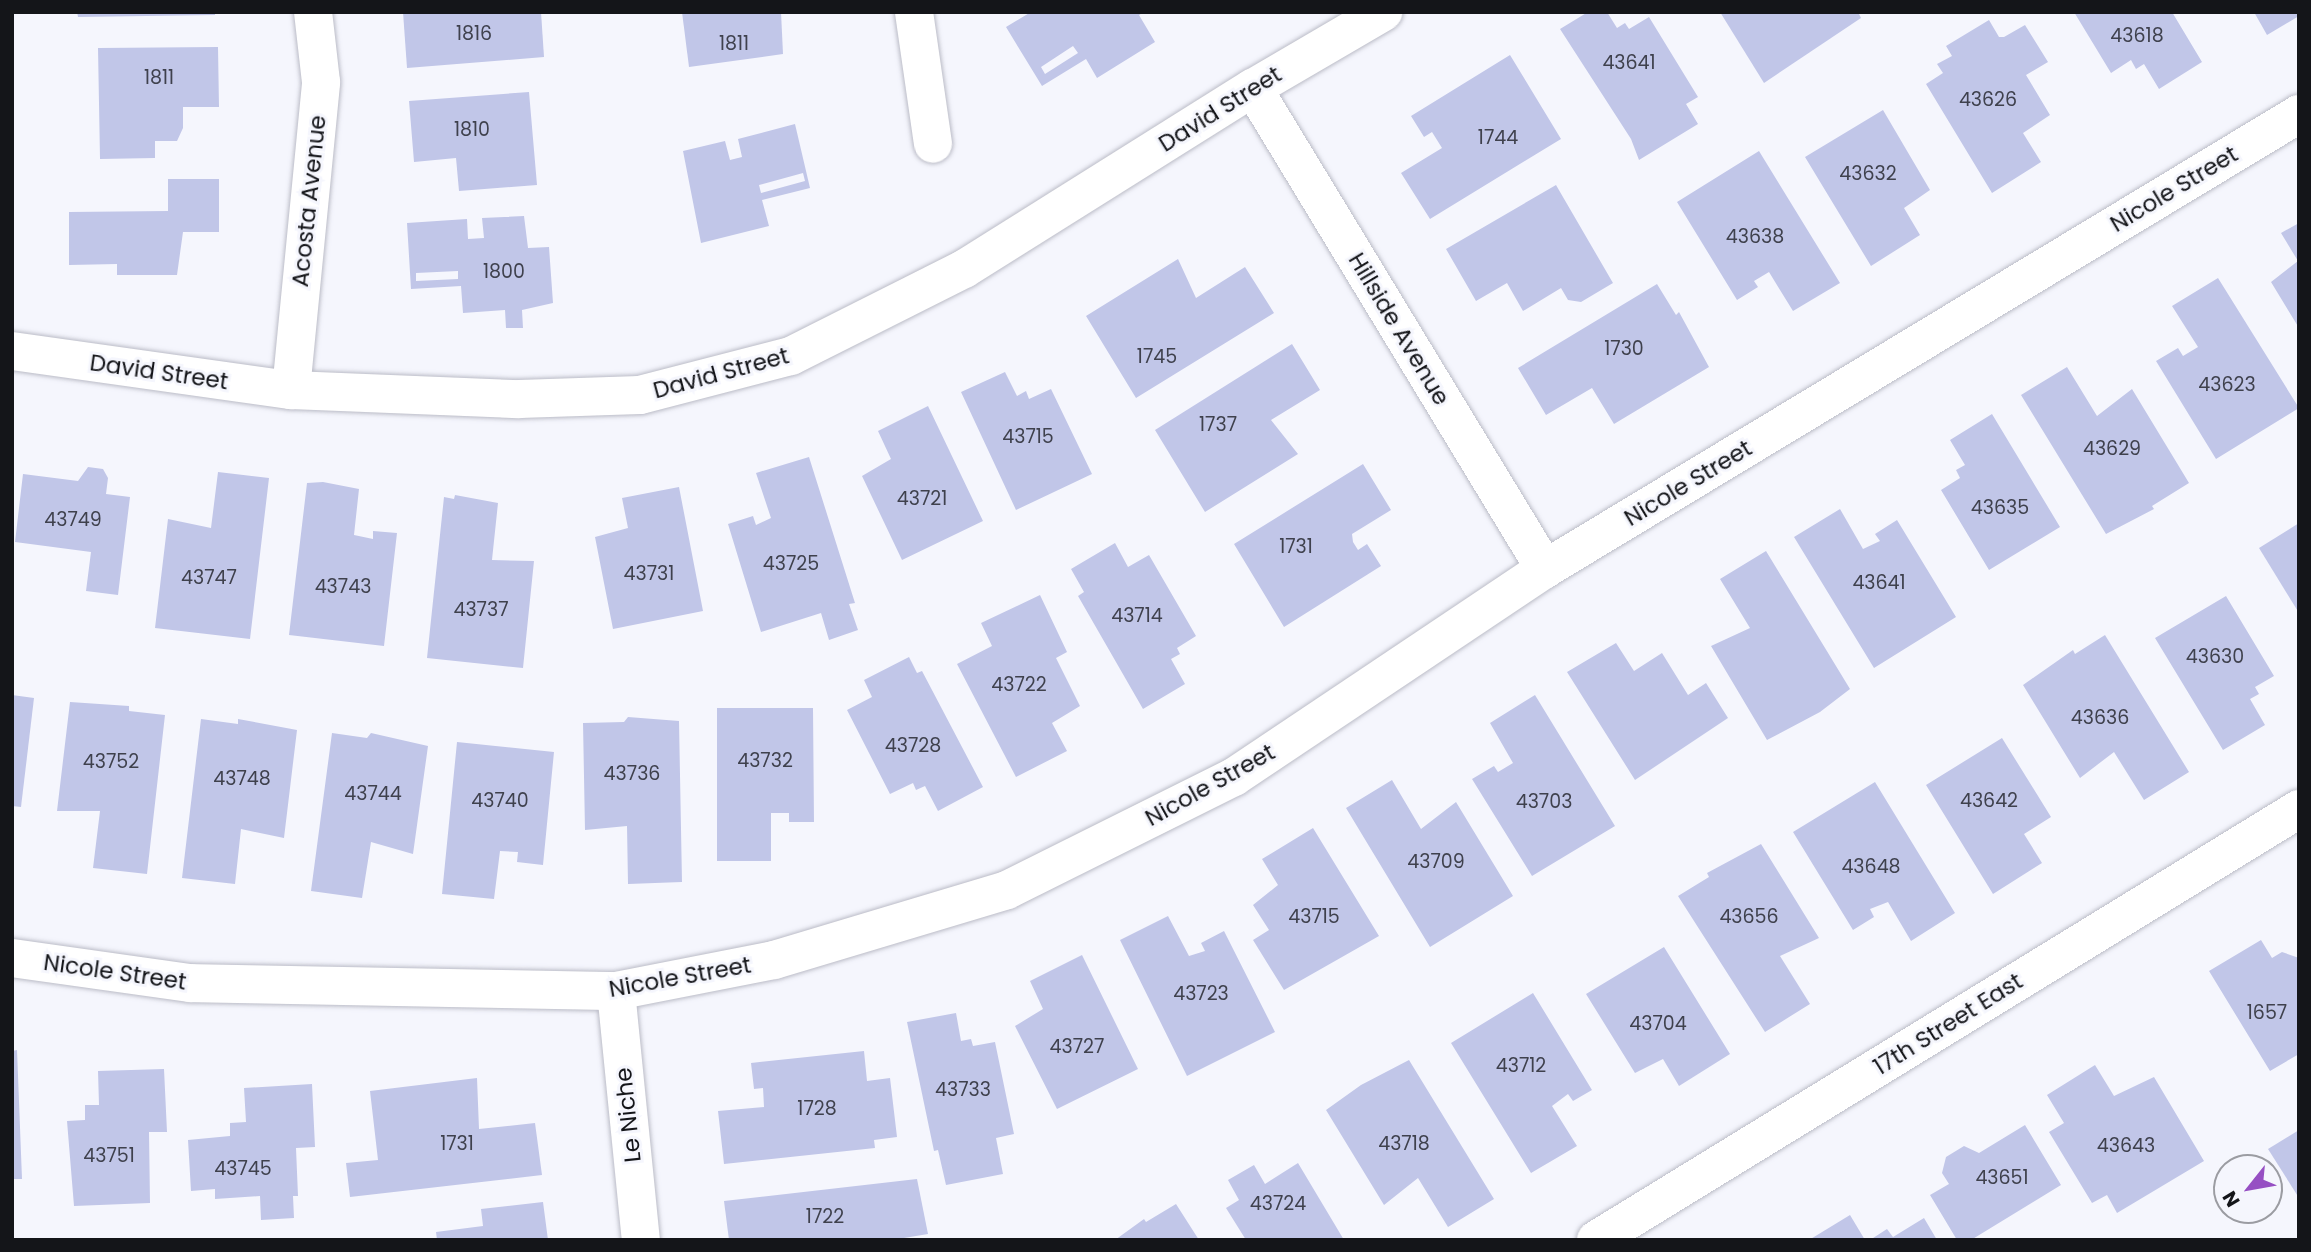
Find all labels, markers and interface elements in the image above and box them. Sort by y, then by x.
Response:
house number: 1816 [456,23,492,45]
house number: 43618 [2110,25,2164,47]
house number: 1811 [719,33,749,55]
house number: 43641 [1602,52,1656,74]
street label: David Street [1154,60,1286,158]
house number: 1811 [144,67,174,89]
house number: 43626 [1959,89,2017,111]
street label: Acosta Avenue [286,114,332,288]
house number: 1810 [454,119,490,141]
house number: 1744 [1478,127,1518,149]
street label: Nicole Street [2105,140,2243,238]
house number: 43632 [1839,163,1897,185]
house number: 43638 [1726,226,1784,248]
street label: Hillside Avenue [1343,248,1455,410]
house number: 1800 [483,261,525,283]
house number: 1730 [1604,338,1644,360]
street label: David Street [650,342,792,404]
house number: 1745 [1137,346,1177,368]
street label: David Street [88,349,230,395]
house number: 43623 [2198,374,2256,396]
house number: 1737 [1199,414,1237,436]
house number: 43715 [1002,426,1054,448]
street label: Nicole Street [1619,434,1757,532]
house number: 43629 [2083,438,2141,460]
house number: 43721 [897,488,947,510]
house number: 43635 [1971,497,2029,519]
house number: 43749 [44,509,102,531]
house number: 1731 [1279,536,1313,558]
house number: 43725 [763,553,819,575]
house number: 43731 [624,563,674,585]
house number: 43747 [181,567,237,589]
house number: 43641 [1852,572,1906,594]
house number: 43743 [315,576,371,598]
house number: 43737 [453,599,509,621]
house number: 43714 [1111,605,1163,627]
house number: 43630 [2186,646,2244,668]
house number: 43722 [991,674,1047,696]
house number: 43636 [2071,707,2129,729]
house number: 43728 [885,735,941,757]
street label: Nicole Street [1140,738,1280,832]
house number: 43732 [737,750,793,772]
house number: 43752 [83,751,139,773]
house number: 43736 [604,763,660,785]
house number: 43748 [213,768,271,790]
house number: 43744 [344,783,402,805]
house number: 43740 [471,790,529,812]
house number: 43642 [1960,790,2018,812]
house number: 43703 [1516,791,1572,813]
house number: 43709 [1407,851,1465,873]
house number: 43648 [1841,856,1901,878]
house number: 43715 [1288,906,1340,928]
house number: 43656 [1719,906,1779,928]
street label: Nicole Street [42,948,188,996]
street label: Nicole Street [607,951,753,1003]
street label: 17th Street East [1868,967,2028,1081]
house number: 43723 [1173,983,1229,1005]
house number: 1657 [2247,1002,2287,1024]
house number: 43704 [1629,1013,1687,1035]
house number: 43727 [1050,1036,1104,1058]
house number: 43712 [1496,1055,1546,1077]
street label: Le Niche [609,1066,647,1164]
house number: 43733 [935,1079,991,1101]
house number: 1728 [797,1098,837,1120]
house number: 1731 [440,1133,474,1155]
house number: 43718 [1378,1133,1430,1155]
house number: 43643 [2097,1135,2155,1157]
house number: 43751 [83,1145,135,1167]
north arrow [2213,1154,2283,1224]
house number: 43745 [214,1158,272,1180]
house number: 43651 [1975,1167,2029,1189]
text: N [2216,1186,2247,1212]
house number: 43724 [1250,1193,1306,1215]
house number: 1722 [806,1206,844,1228]

